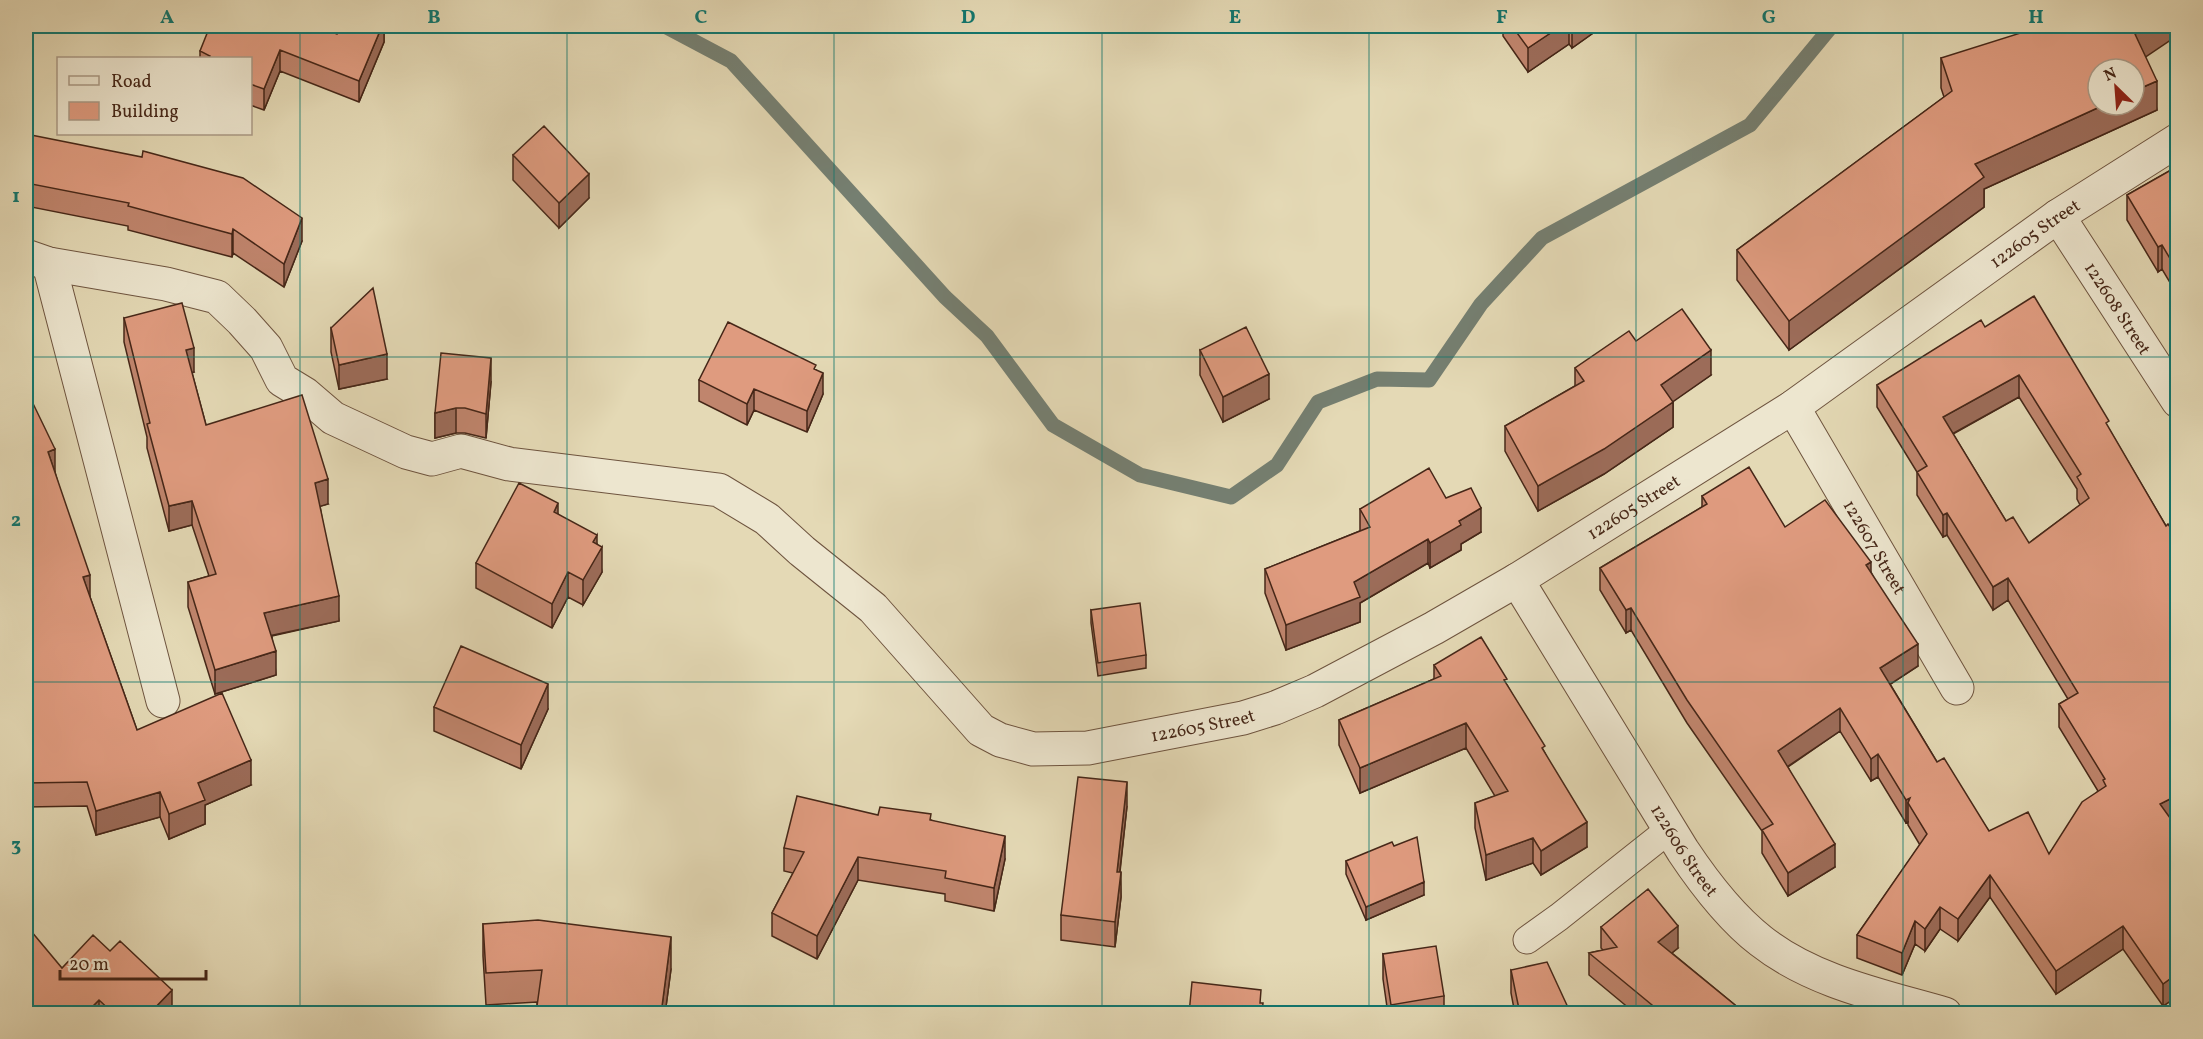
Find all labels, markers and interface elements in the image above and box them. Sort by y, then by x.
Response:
text: A [160,4,174,32]
text: B [427,4,441,32]
text: C [695,4,708,32]
text: D [961,4,975,32]
text: E [1229,4,1241,32]
text: F [1496,4,1508,32]
text: G [1762,4,1776,32]
text: H [2028,4,2044,32]
legend [57,57,252,135]
north arrow [2086,57,2146,117]
text: N [2101,63,2121,88]
text: Road [111,70,152,95]
text: Building [111,100,179,125]
text: 1 [12,183,20,211]
street label: 122605 Street [1985,194,2086,275]
street label: 122608 Street [2077,258,2156,360]
street label: 122605 Street [1583,470,1686,547]
street label: 122607 Street [1836,496,1911,600]
text: 2 [11,507,21,535]
street label: 122605 Street [1149,704,1258,750]
street label: 122606 Street [1643,800,1723,903]
text: 3 [11,832,21,860]
scale bar [60,943,206,981]
text: 20 m [69,953,109,978]

